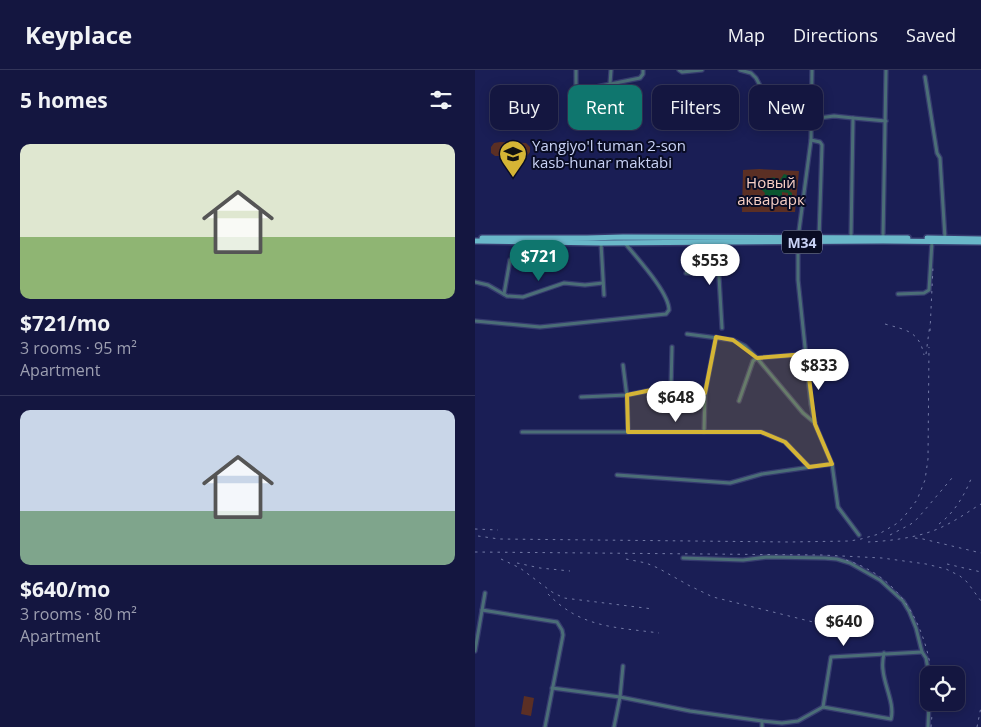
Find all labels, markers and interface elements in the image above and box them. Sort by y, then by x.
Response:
text: Keyplace [25,18,132,51]
text: Map [728,23,765,47]
text: Directions [793,23,878,47]
text: Saved [906,23,956,47]
chip: Buy [490,85,558,130]
chip: Rent [568,85,642,130]
chip: Filters [652,85,739,130]
chip: New [749,85,823,130]
text: 5 homes [20,86,108,114]
icon: filters [427,86,455,114]
place label: Yangiyo'l tuman 2-son kasb-hunar maktabi [532,135,686,172]
school or university icon: Yangiyo'l tuman 2-son kasb-hunar maktabi [498,139,528,178]
park label: Новый акварарк [737,172,805,209]
icon: home [193,177,283,267]
road number: M34 [782,230,822,253]
pin: $721 [509,240,569,282]
pin: $553 [680,244,740,286]
text: $721 [521,245,557,267]
text: $553 [692,249,728,271]
text: $721/mo [20,309,110,337]
text: 3 rooms · 95 m² [20,337,137,359]
pin: $833 [789,348,849,391]
text: $833 [801,354,837,376]
text: Apartment [20,359,100,381]
pin: $648 [646,380,706,423]
text: $648 [658,386,694,408]
icon: home [193,442,283,532]
text: $640/mo [20,575,110,603]
text: 3 rooms · 80 m² [20,603,137,625]
pin: $640 [814,604,874,647]
text: $640 [826,610,862,632]
text: Apartment [20,625,100,647]
map controls [920,666,965,711]
button: locate [920,666,965,711]

